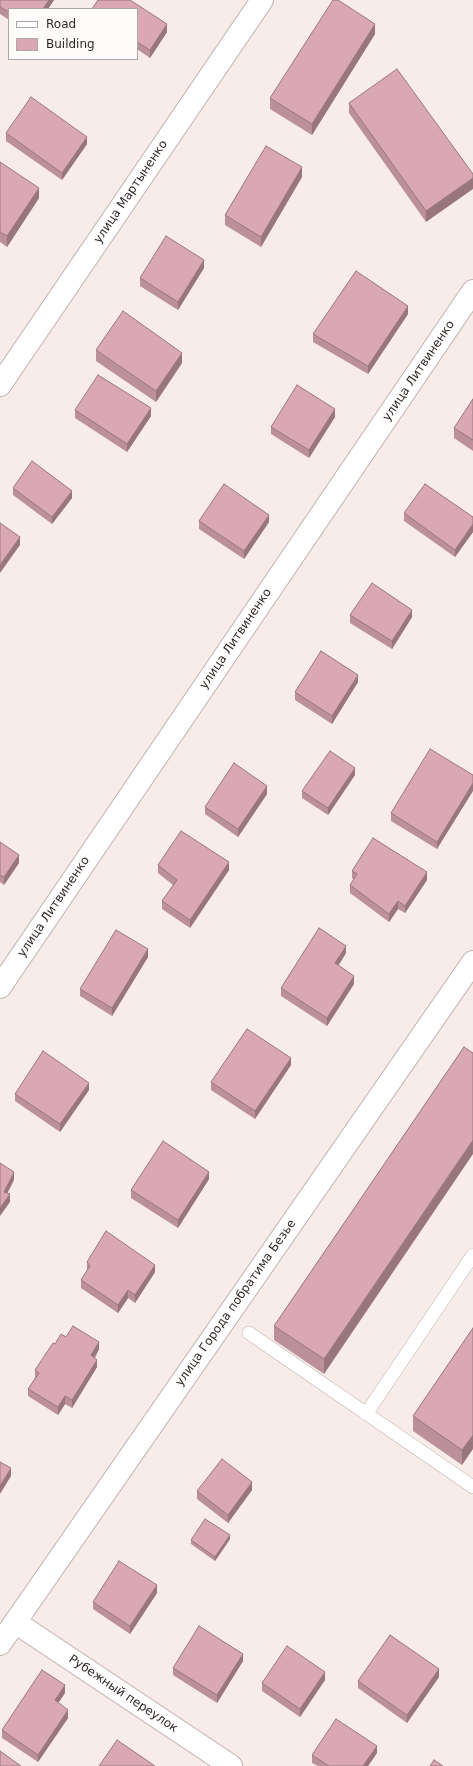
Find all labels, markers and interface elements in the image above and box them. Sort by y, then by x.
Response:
legend [8,8,138,60]
text: Road [46,17,76,31]
text: Building [46,37,95,51]
street label: улица Мартыненко [91,138,171,246]
street label: улица Литвиненко [380,318,458,424]
street label: улица Литвиненко [197,586,275,692]
street label: улица Литвиненко [15,854,93,960]
street label: улица Города побратима Безье [173,1217,299,1389]
street label: Рубежный переулок [66,1652,180,1736]

